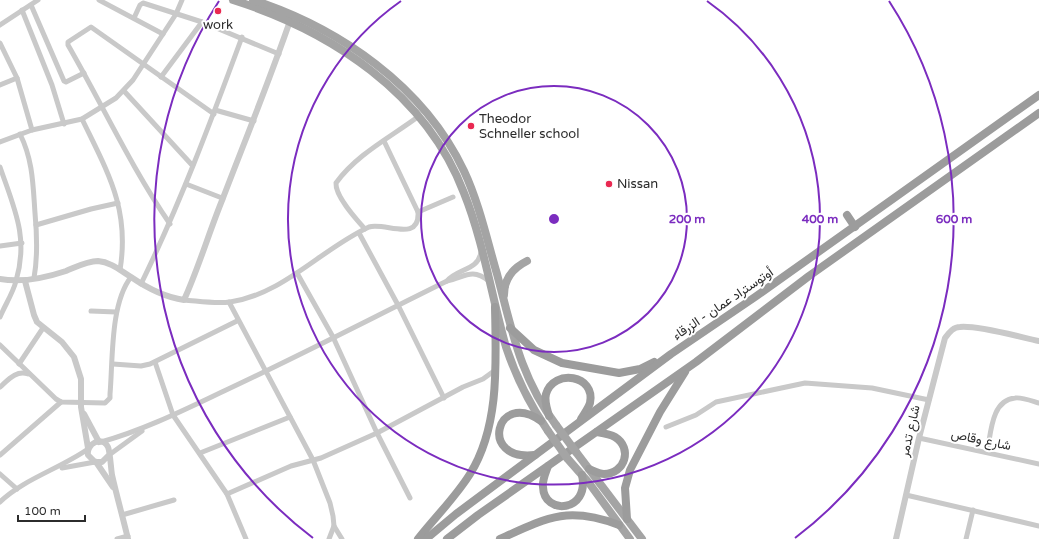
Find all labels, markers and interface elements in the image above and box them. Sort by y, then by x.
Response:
marker: work [213,6,223,16]
place label: work [203,17,233,33]
place label: Theodor Schneller school [479,111,579,142]
marker: Theodor Schneller school [466,121,476,131]
place label: Nissan [617,176,658,192]
marker: Nissan [604,179,614,189]
centre of rings [547,212,561,226]
text: 200 m [669,212,705,226]
text: 400 m [802,212,838,226]
text: 600 m [936,212,972,226]
street label: أوتوستراد عمان - الزرقاء [669,264,777,344]
street label: شارع تدمر [896,404,925,460]
street label: شارع وقاص [949,426,1012,455]
scale bar [18,497,85,523]
text: 100 m [24,504,61,518]

